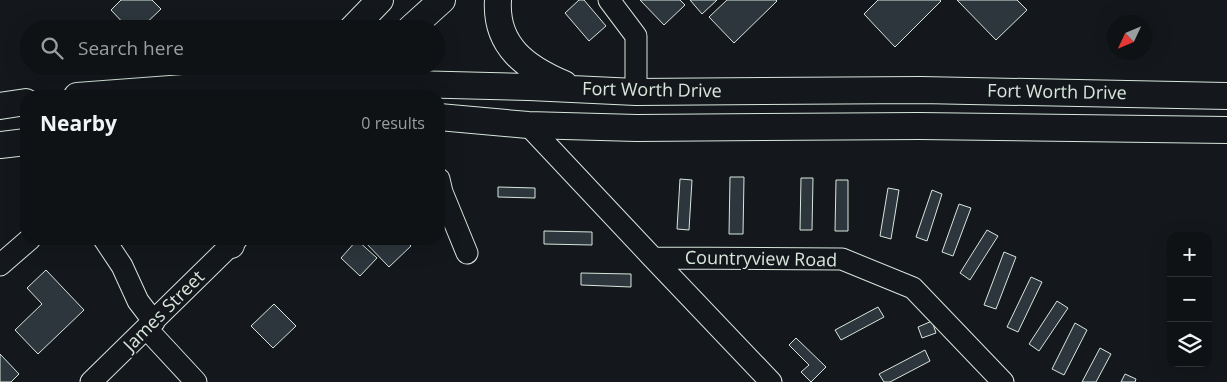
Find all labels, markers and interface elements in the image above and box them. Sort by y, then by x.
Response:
north arrow [1107,15,1152,60]
search box [20,20,445,75]
icon: search [38,34,66,62]
text: Search here [78,35,184,61]
street label: Fort Worth Drive [582,76,722,102]
street label: Fort Worth Drive [987,78,1127,104]
text: Nearby [40,109,117,137]
text: 0 results [361,112,425,134]
map controls [1167,232,1212,367]
button: + [1167,232,1212,277]
street label: Countryview Road [685,245,837,271]
street label: James Street [116,265,209,357]
button: − [1167,277,1212,322]
button: layers [1167,322,1212,367]

